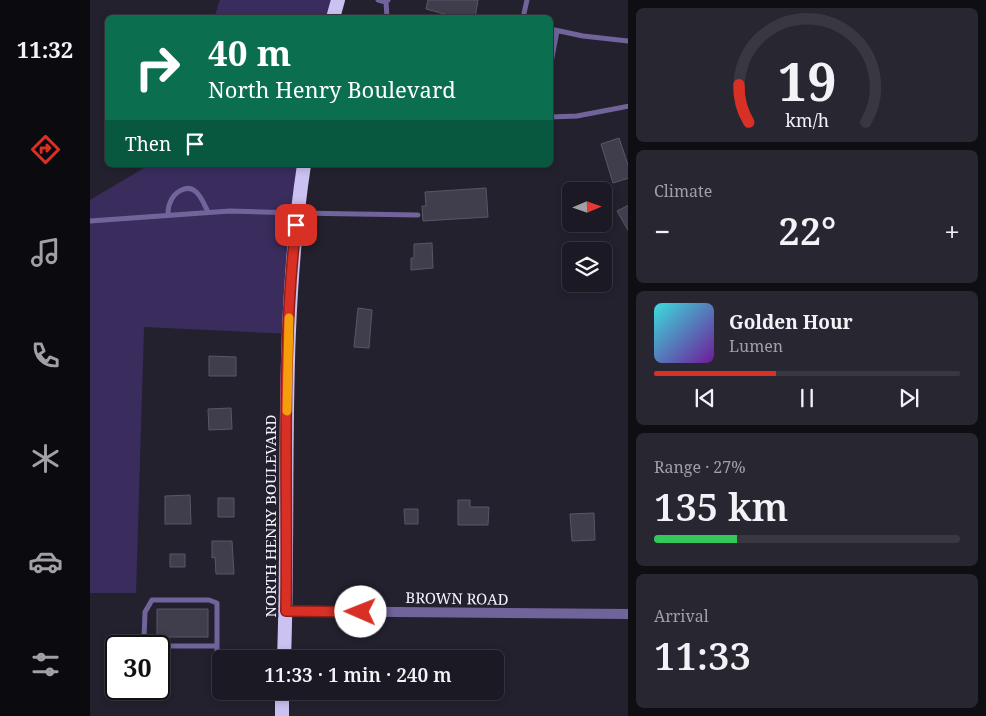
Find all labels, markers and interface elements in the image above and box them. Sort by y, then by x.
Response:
text: 40 m [208,29,291,76]
text: 11:32 [17,34,73,64]
icon: right [125,35,190,100]
text: 19 [778,45,836,116]
text: North Henry Boulevard [208,74,456,104]
text: km/h [785,108,829,132]
icon: arrive [181,130,209,158]
text: Then [125,131,171,157]
icon: directions [28,132,63,167]
text: Climate [654,180,712,202]
north arrow [562,182,612,232]
map controls [562,182,612,292]
pin [275,204,317,246]
text: 22° [778,204,836,256]
icon: arrive [282,211,310,239]
text: − [654,212,670,250]
text: + [944,212,960,250]
icon: music [28,235,63,270]
button: layers [562,242,612,292]
text: Golden Hour [729,309,853,335]
text: Lumen [729,335,783,357]
icon: phone [28,338,63,373]
icon: previous [691,384,719,412]
icon: pause [793,384,821,412]
icon: next [895,384,923,412]
street label: NORTH HENRY BOULEVARD [260,415,280,617]
icon: climate [28,441,63,476]
text: Range · 27% [654,456,746,478]
text: 135 km [654,480,788,532]
icon: car [28,544,63,579]
position arrow [334,585,386,637]
street label: BROWN ROAD [405,587,509,609]
text: Arrival [654,605,709,627]
text: 11:33 [654,629,751,681]
speed limit sign: 30 [105,635,170,700]
icon: filters [28,647,63,682]
text: 11:33 · 1 min · 240 m [264,662,452,688]

